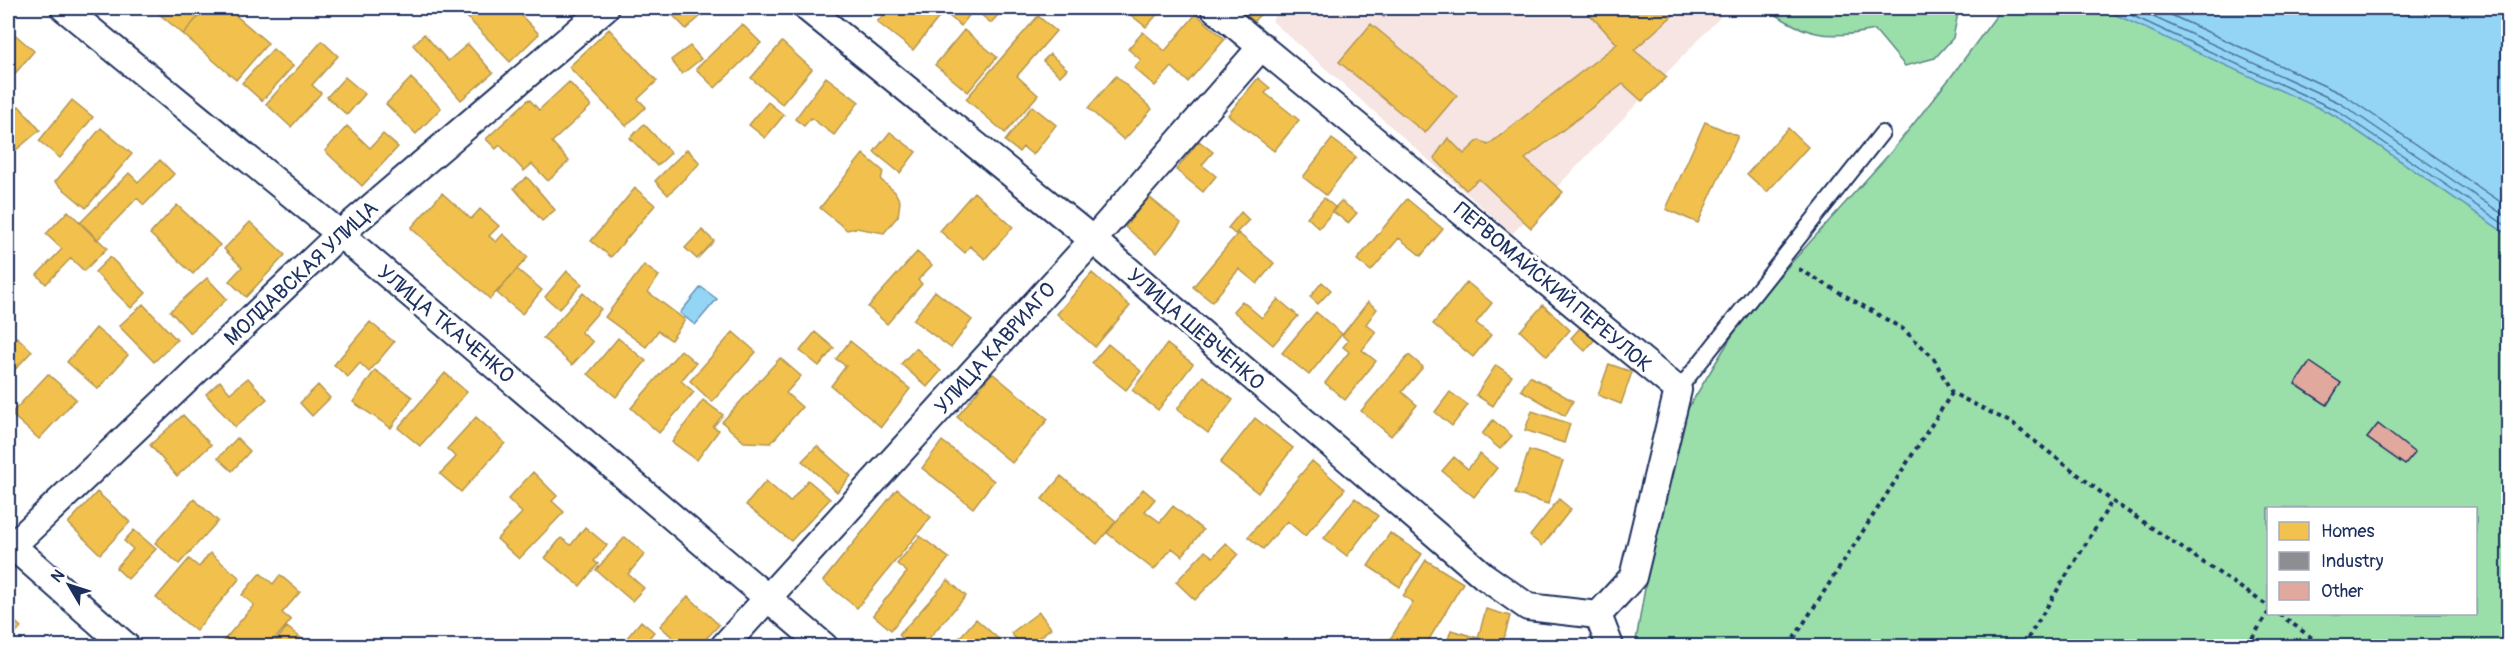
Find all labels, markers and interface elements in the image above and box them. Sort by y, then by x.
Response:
street label: МОЛДАВСКАЯ УЛИЦА [219,195,384,352]
street label: ПЕРВОМАЙСКИЙ ПЕРЕУЛОК [1448,196,1657,378]
street label: УЛИЦА ТКАЧЕНКО [372,259,520,390]
street label: УЛИЦА ШЕВЧЕНКО [1121,262,1270,396]
street label: УЛИЦА КАВРИАГО [929,277,1062,420]
legend [2267,507,2477,615]
text: Homes [2321,520,2374,543]
text: Industry [2321,550,2384,573]
north arrow [39,555,99,615]
text: N [47,566,69,587]
text: Other [2321,580,2364,603]

